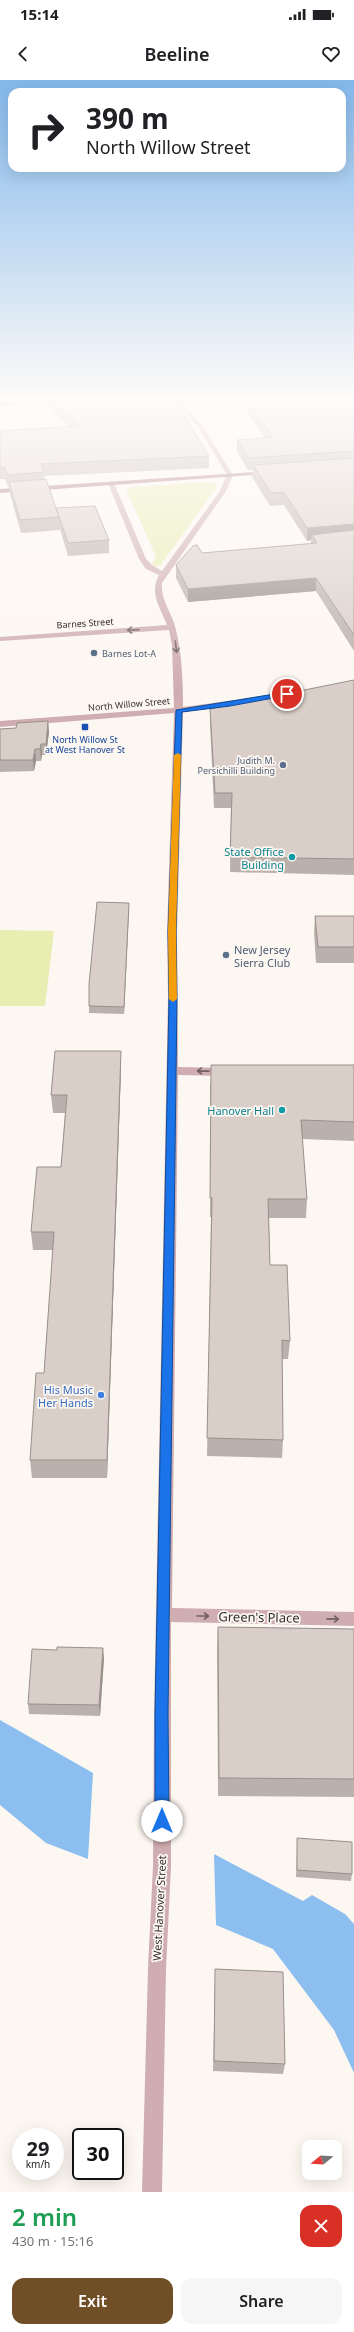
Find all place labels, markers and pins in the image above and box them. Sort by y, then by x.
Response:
place label: Barnes Lot-A [102,647,156,660]
marker: Barnes Lot-A [89,648,99,658]
pin [270,677,304,711]
marker: North Willow St at West Hanover St [80,722,90,732]
place label: North Willow St at West Hanover St [45,733,126,756]
place label: Judith M. Persichilli Building [198,754,275,777]
marker: Judith M. Persichilli Building [278,760,288,770]
place label: State Office Building [224,844,284,872]
marker: State Office Building [287,852,297,862]
place label: New Jersey Sierra Club [234,942,291,970]
marker: New Jersey Sierra Club [221,950,231,960]
place label: Hanover Hall [207,1103,274,1118]
marker: Hanover Hall [277,1105,287,1115]
place label: His Music Her Hands [38,1382,93,1410]
marker: His Music Her Hands [96,1390,106,1400]

